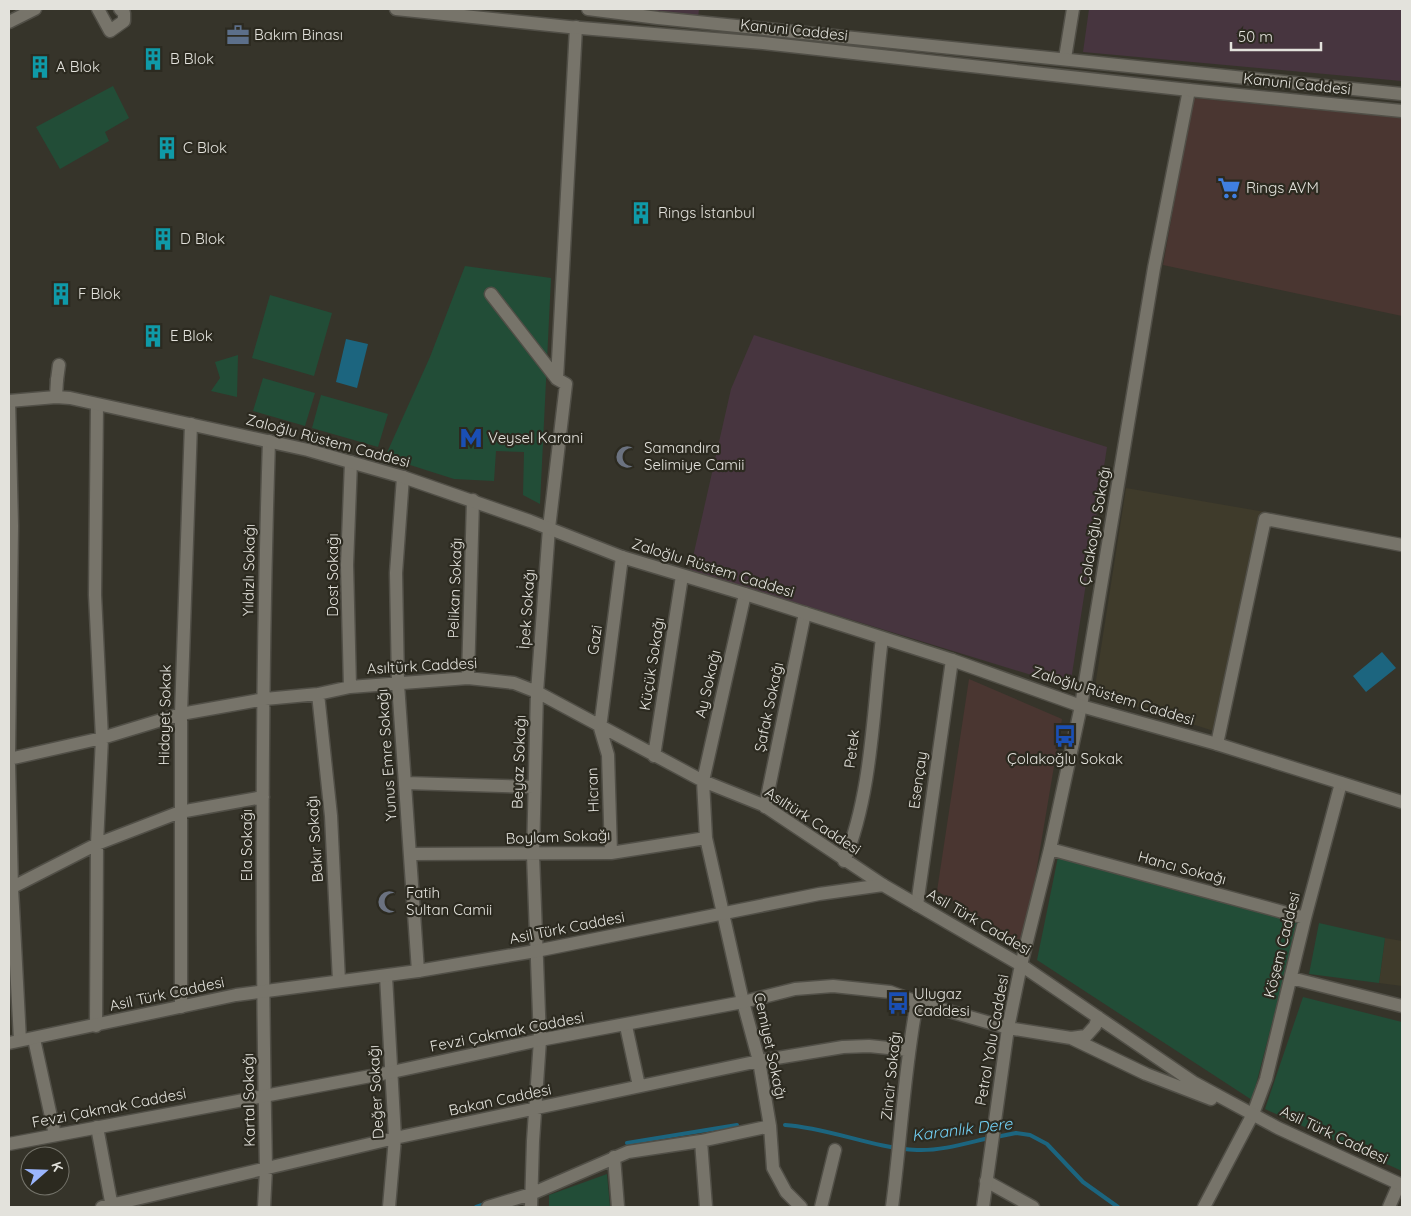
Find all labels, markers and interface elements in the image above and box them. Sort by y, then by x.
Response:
street label: Kanuni Caddesi [739,14,849,45]
scale bar [1231,20,1321,52]
office icon: Bakım Binası [225,22,251,48]
place label: Bakım Binası [254,25,343,44]
text: 50 m [1238,27,1273,46]
building icon: B Blok [140,46,166,72]
place label: B Blok [170,49,214,68]
building icon: A Blok [27,54,53,80]
place label: A Blok [56,57,100,76]
street label: Kanuni Caddesi [1242,68,1352,99]
building icon: C Blok [154,135,180,161]
place label: C Blok [183,138,227,157]
supermarket icon: Rings AVM [1216,175,1242,201]
place label: Rings AVM [1246,178,1319,197]
building icon: Rings İstanbul [628,200,654,226]
place label: Rings İstanbul [658,203,755,222]
building icon: D Blok [150,226,176,252]
place label: D Blok [180,229,225,248]
building icon: F Blok [48,281,74,307]
place label: F Blok [78,284,121,303]
building icon: E Blok [140,323,166,349]
place label: E Blok [170,326,213,345]
street label: Zaloğlu Rüstem Caddesi [244,409,412,472]
metro station icon: Veysel Karani [458,425,484,451]
place label: Veysel Karani [488,428,583,447]
place label: Samandıra Selimiye Camii [644,438,744,474]
mosque icon: Samandıra Selimiye Camii [614,444,640,470]
street label: Çolakoğlu Sokağı [1075,465,1114,587]
street label: Yıldızlı Sokağı [238,524,259,616]
street label: Dost Sokağı [323,533,342,617]
street label: Zaloğlu Rüstem Caddesi [630,534,797,601]
street label: Pelikan Sokağı [443,537,466,639]
street label: İpek Sokağı [514,568,539,650]
street label: Küçük Sokağı [635,616,668,712]
street label: Gazi [583,624,606,656]
street label: Ay Sokağı [690,648,725,720]
street label: Asıltürk Caddesi [366,653,478,678]
street label: Şafak Sokağı [750,660,787,753]
street label: Zaloğlu Rüstem Caddesi [1030,662,1197,729]
street label: Hidayet Sokak [154,664,175,766]
street label: Yunus Emre Sokağı [372,688,401,822]
street label: Beyaz Sokağı [507,715,530,809]
bus stop icon: Çolakoğlu Sokak [1052,723,1078,749]
street label: Petek [840,729,863,769]
place label: Çolakoğlu Sokak [1007,749,1123,768]
street label: Esençay [904,750,931,810]
street label: Hicran [582,767,603,813]
street label: Asıltürk Caddesi [762,782,865,859]
street label: Bakır Sokağı [302,795,327,883]
street label: Ela Sokağı [237,809,256,881]
street label: Boylam Sokağı [505,825,611,848]
street label: Hancı Sokağı [1136,847,1228,888]
place label: Fatih Sultan Camii [406,883,492,919]
street label: Asil Türk Caddesi [924,884,1035,959]
mosque icon: Fatih Sultan Camii [376,889,402,915]
street label: Köşem Caddesi [1259,890,1304,1000]
street label: Asil Türk Caddesi [508,907,626,948]
street label: Asil Türk Caddesi [108,972,226,1015]
street label: Petrol Yolu Caddesi [971,973,1012,1107]
place label: Ulugaz Caddesi [914,984,970,1020]
bus stop icon: Ulugaz Caddesi [885,990,911,1016]
street label: Cemiyet Sokağı [750,991,791,1101]
street label: Fevzi Çakmak Caddesi [428,1007,586,1056]
street label: Zincir Sokağı [876,1030,905,1121]
street label: Değer Sokağı [364,1044,387,1140]
street label: Kartal Sokağı [238,1053,259,1147]
street label: Bakan Caddesi [447,1079,553,1120]
street label: Fevzi Çakmak Caddesi [30,1083,188,1132]
street label: Asil Türk Caddesi [1277,1101,1391,1168]
water label: Karanlık Dere [911,1113,1014,1145]
north arrow [20,1146,70,1196]
text: K [47,1159,67,1174]

